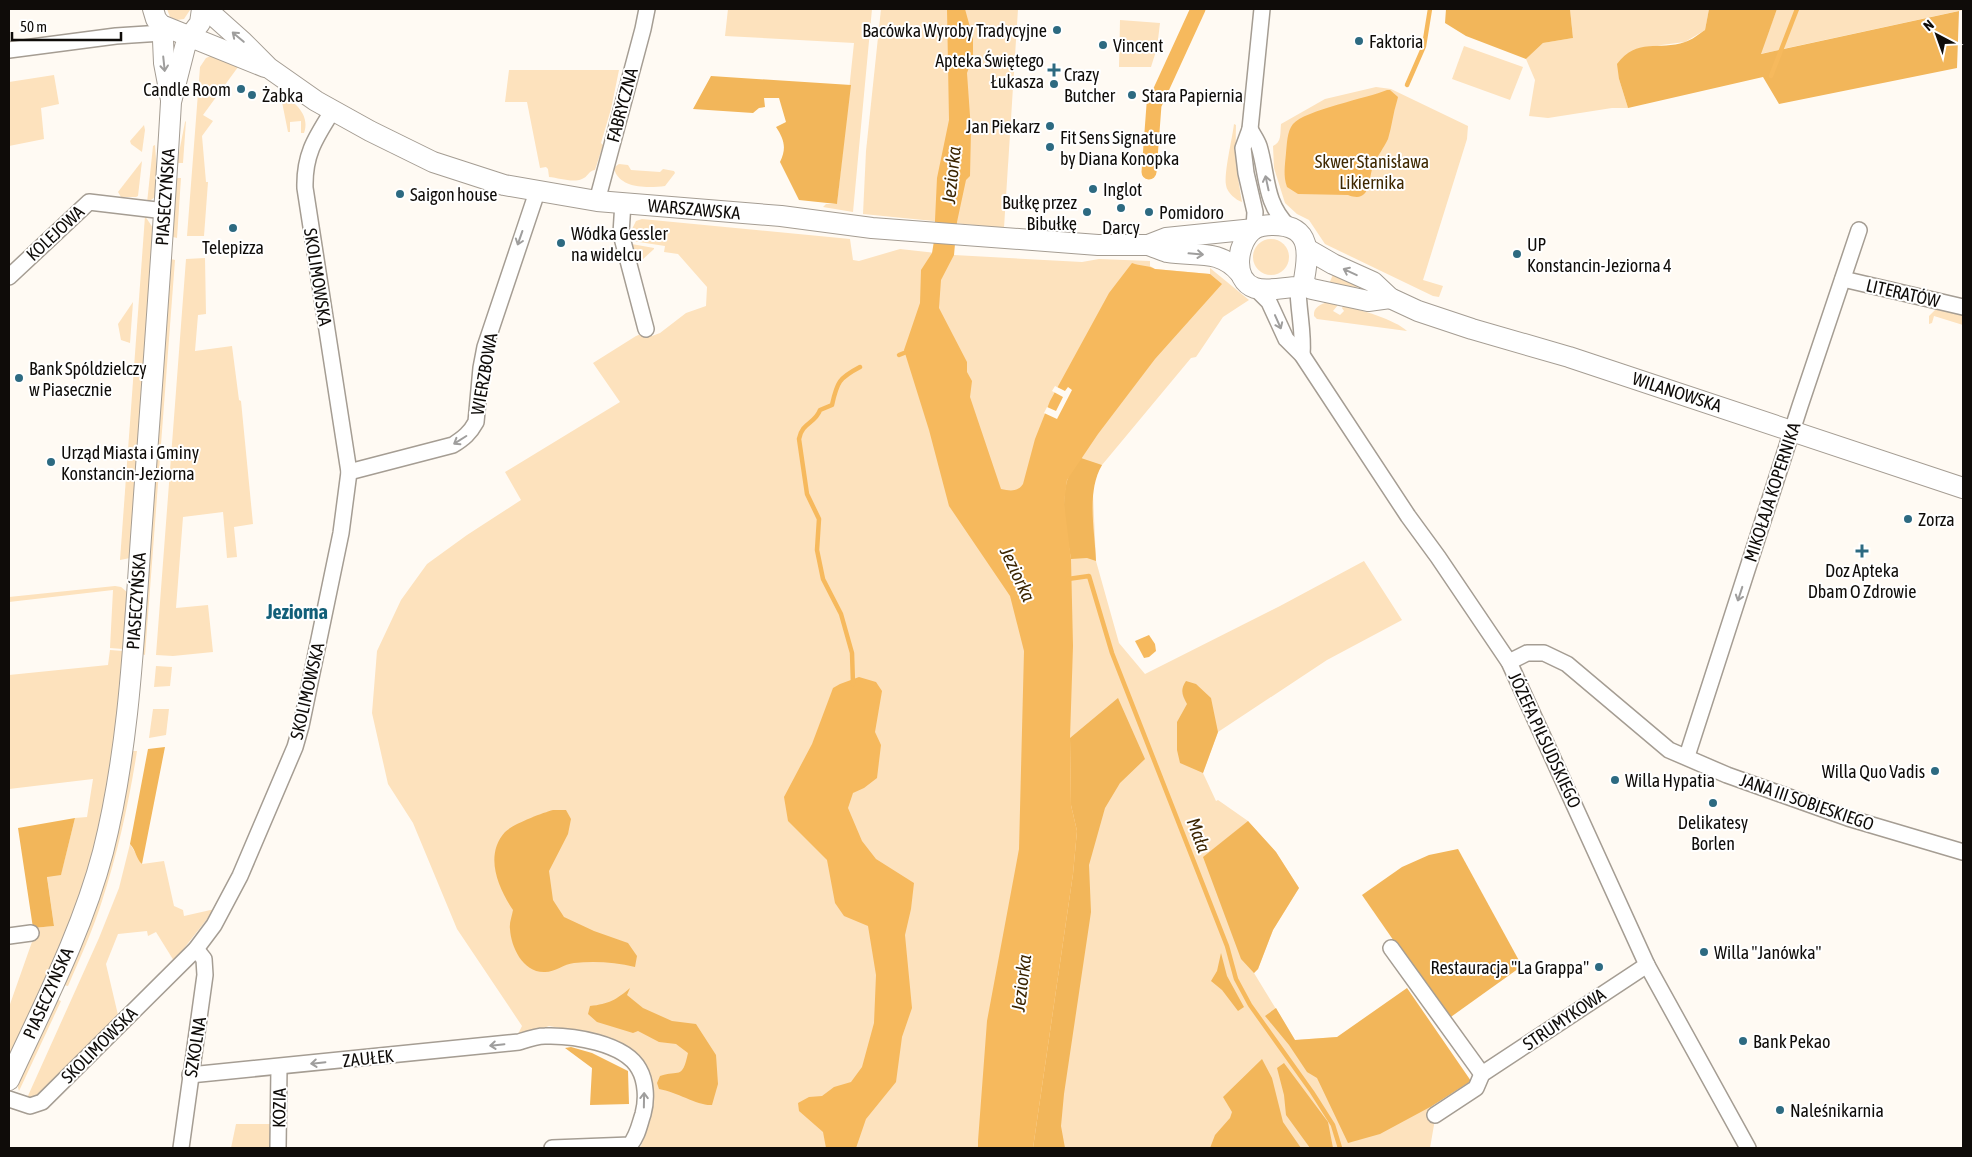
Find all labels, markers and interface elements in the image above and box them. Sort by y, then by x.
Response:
scale bar [12,10,121,42]
north arrow [1912,10,1962,60]
text: N [1920,16,1937,34]
text: 50 m [20,18,47,35]
place label: Bacówka Wyroby Tradycyjne [862,20,1047,41]
marker: Bacówka Wyroby Tradycyjne [1051,24,1063,36]
place label: Faktoria [1369,31,1423,52]
one-way arrow [232,32,245,43]
place label: Vincent [1113,35,1163,56]
marker: Faktoria [1353,35,1365,47]
marker: Vincent [1097,39,1109,51]
place label: Apteka Świętego Łukasza [935,50,1044,92]
one-way arrow [159,55,169,71]
marker: Apteka Świętego Łukasza [1048,64,1060,76]
place label: Crazy Butcher [1064,64,1116,106]
street label: FABRYCZNA [602,65,642,145]
marker: Crazy Butcher [1048,78,1060,90]
place label: Candle Room [143,79,231,100]
marker: Candle Room [235,83,247,95]
place label: Żabka [262,85,303,106]
place label: Stara Papiernia [1142,85,1243,106]
marker: Żabka [246,89,258,101]
marker: Stara Papiernia [1126,89,1138,101]
place label: Jan Piekarz [966,116,1041,137]
marker: Jan Piekarz [1044,120,1056,132]
place label: Fit Sens Signature by Diana Konopka [1060,127,1179,169]
marker: Fit Sens Signature by Diana Konopka [1044,141,1056,153]
water label: Jeziorka [937,145,965,206]
street label: PIASECZYŃSKA [151,147,179,246]
park label: Skwer Stanisława Likiernika [1315,151,1429,193]
one-way arrow [1261,176,1271,192]
place label: Inglot [1103,179,1142,200]
marker: Inglot [1087,183,1099,195]
place label: Saigon house [410,184,498,205]
marker: Saigon house [394,188,406,200]
place label: Bułkę przez Bibułkę [1002,192,1078,234]
street label: WARSZAWSKA [647,194,741,224]
street label: KOLEJOWA [22,201,88,265]
marker: Darcy [1115,202,1127,214]
place label: Pomidoro [1159,202,1224,223]
marker: Bułkę przez Bibułkę [1081,206,1093,218]
marker: Pomidoro [1143,206,1155,218]
place label: Darcy [1102,217,1140,238]
marker: Telepizza [227,222,239,234]
place label: Wódka Gessler na widelcu [571,223,668,265]
street label: SKOLIMOWSKA [300,227,336,327]
one-way arrow [515,230,525,246]
place label: UP Konstancin-Jeziorna 4 [1527,234,1672,276]
place label: Telepizza [202,237,264,258]
marker: Wódka Gessler na widelcu [555,237,567,249]
marker: UP Konstancin-Jeziorna 4 [1511,248,1523,260]
one-way arrow [1187,249,1203,258]
one-way arrow [1343,266,1358,276]
street label: LITERATÓW [1864,274,1942,312]
one-way arrow [1273,314,1283,329]
street label: WIERZBOWA [466,331,502,417]
place label: Bank Spóldzielczy w Piasecznie [29,358,147,400]
street label: WILANOWSKA [1630,368,1724,416]
marker: Bank Spóldzielczy w Piasecznie [13,372,25,384]
street label: MIKOŁAJA KOPERNIKA [1740,419,1805,564]
one-way arrow [453,435,467,446]
place label: Urząd Miasta i Gminy Konstancin-Jeziorna [61,442,199,484]
marker: Urząd Miasta i Gminy Konstancin-Jeziorna [45,456,57,468]
place label: Zorza [1918,509,1955,530]
marker: Zorza [1902,513,1914,525]
water label: Jeziorka [996,542,1040,605]
marker: Doz Apteka Dbam O Zdrowie [1856,545,1868,557]
street label: PIASECZYŃSKA [122,551,150,650]
place label: Doz Apteka Dbam O Zdrowie [1808,560,1916,602]
one-way arrow [1734,586,1744,602]
district label: Jeziorna [265,600,328,623]
street label: SKOLIMOWSKA [286,640,328,741]
street label: JÓZEFA PIŁSUDSKIEGO [1504,669,1586,811]
place label: Willa Quo Vadis [1822,761,1925,782]
marker: Willa Quo Vadis [1929,765,1941,777]
street label: JANA III SOBIESKIEGO [1737,769,1877,835]
place label: Willa Hypatia [1625,770,1715,791]
marker: Willa Hypatia [1609,774,1621,786]
marker: Delikatesy Borlen [1707,797,1719,809]
place label: Delikatesy Borlen [1678,812,1748,854]
water label: Mała [1182,815,1216,856]
place label: Willa "Janówka" [1714,942,1822,963]
street label: PIASECZYŃSKA [19,944,77,1042]
marker: Willa "Janówka" [1698,946,1710,958]
water label: Jeziorka [1006,953,1035,1014]
place label: Restauracja "La Grappa" [1430,957,1589,978]
marker: Restauracja "La Grappa" [1593,961,1605,973]
street label: STRUMYKOWA [1519,984,1610,1054]
street label: SKOLIMOWSKA [57,1003,141,1087]
street label: SZKOLNA [180,1015,210,1079]
place label: Bank Pekao [1753,1031,1831,1052]
marker: Bank Pekao [1737,1035,1749,1047]
one-way arrow [489,1040,505,1049]
street label: ZAUŁEK [342,1045,395,1071]
one-way arrow [310,1059,326,1068]
street label: KOZIA [268,1088,290,1128]
one-way arrow [639,1092,649,1108]
place label: Naleśnikarnia [1790,1100,1884,1121]
marker: Naleśnikarnia [1774,1104,1786,1116]

